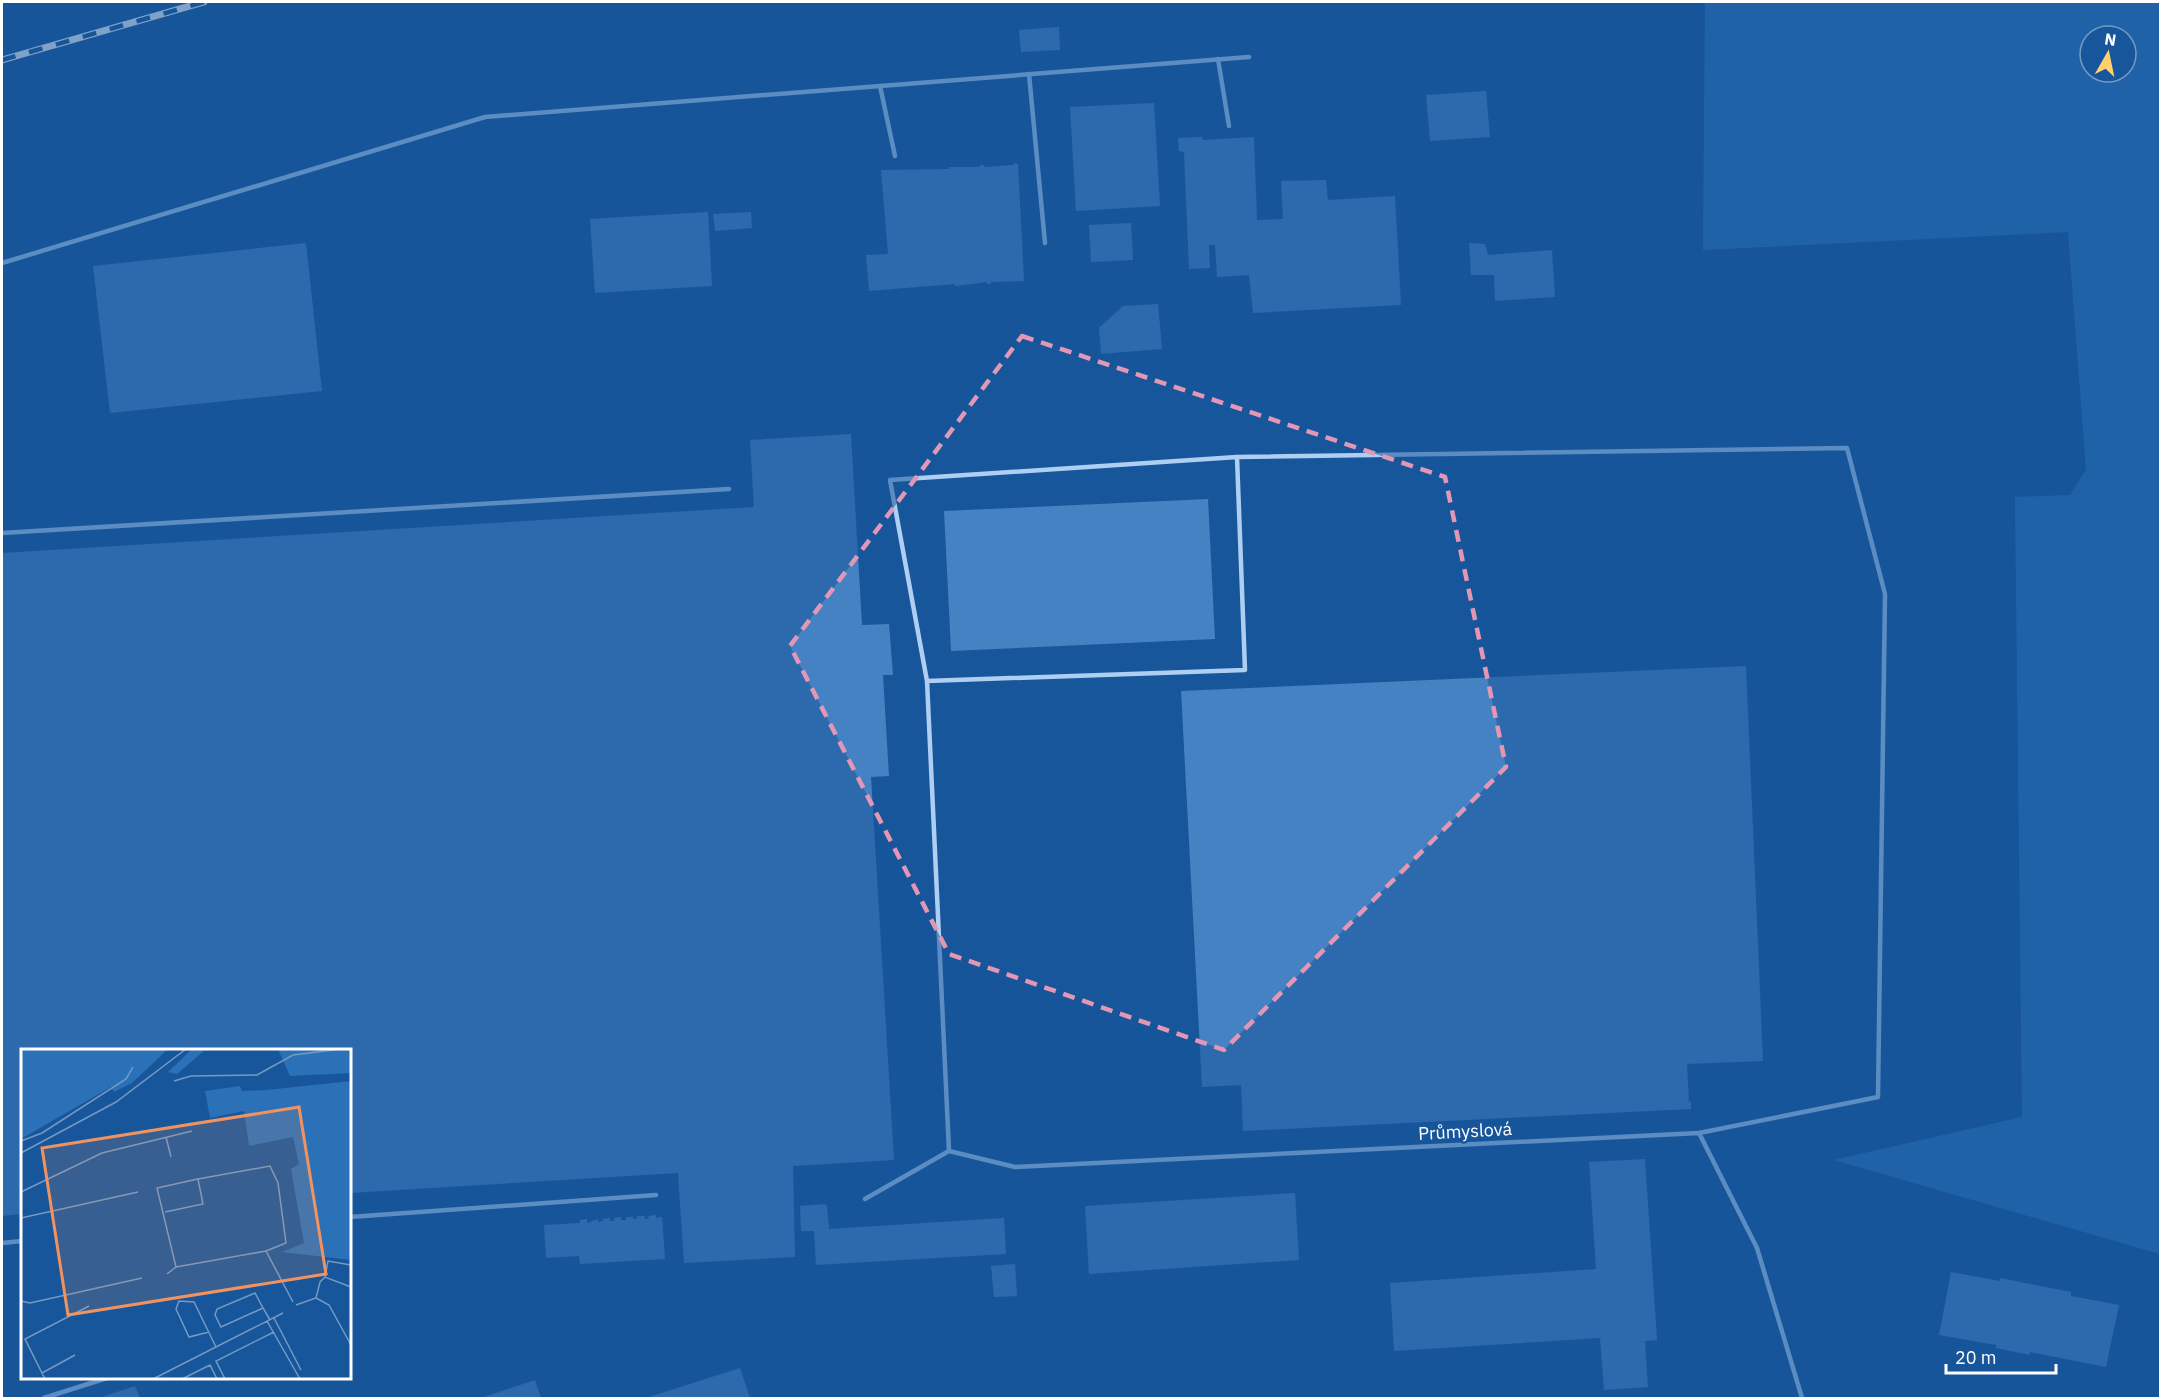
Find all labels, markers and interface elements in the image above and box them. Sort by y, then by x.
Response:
north arrow [2078,24,2138,84]
text: N [2103,28,2118,50]
inset map [21,1049,351,1379]
street label: Průmyslová [1417,1117,1513,1145]
scale bar [1946,1337,2056,1375]
text: 20 m [1955,1346,1997,1369]

